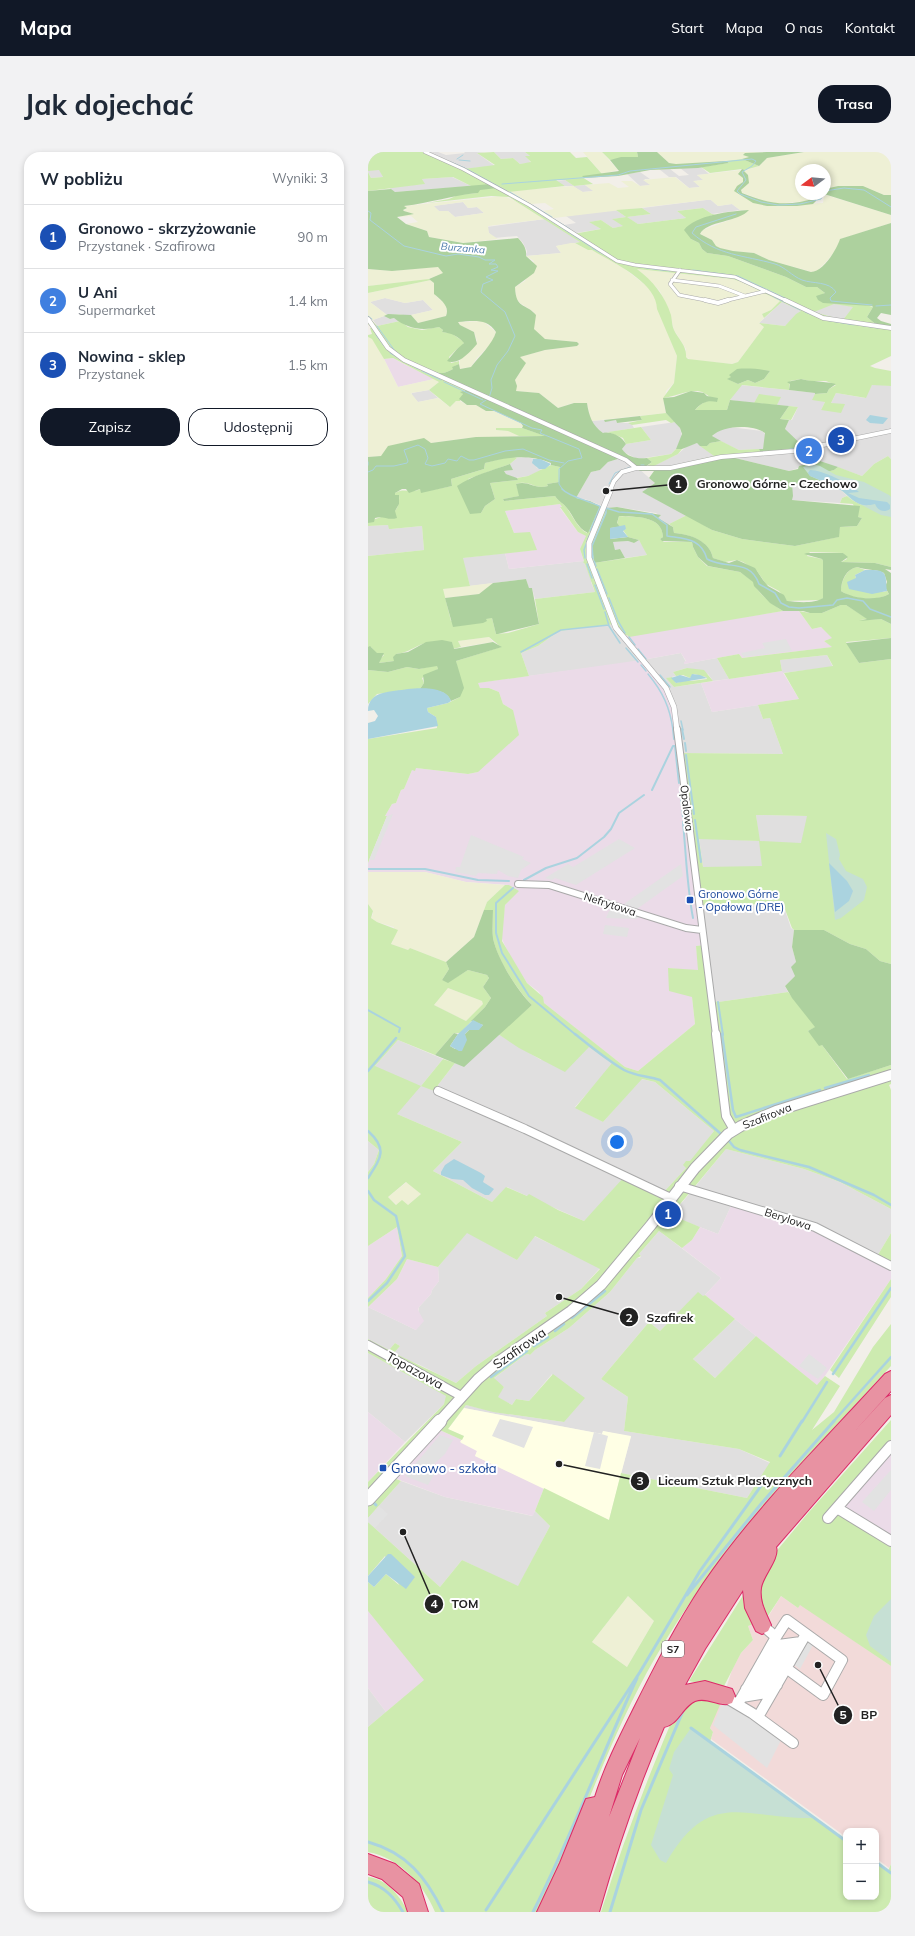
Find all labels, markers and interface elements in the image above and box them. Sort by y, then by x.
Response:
text: Mapa [20,16,72,40]
text: Start [671,19,704,37]
text: Mapa [726,19,763,37]
text: O nas [785,19,823,37]
text: Kontakt [845,19,895,37]
button: Trasa [818,85,891,123]
text: Jak dojechać [24,87,194,122]
north arrow [795,164,831,200]
text: W pobliżu [40,168,123,189]
text: Wyniki: 3 [272,170,328,186]
text: Gronowo - skrzyżowanie [78,219,256,238]
text: 1 [49,229,57,245]
text: 90 m [298,229,328,245]
text: Przystanek · Szafirowa [78,238,215,254]
water label: Burzanka [440,240,486,256]
text: U Ani [78,283,117,302]
text: 2 [49,293,57,309]
text: 1.4 km [288,293,328,309]
text: Supermarket [78,302,155,318]
text: Nowina - sklep [78,347,186,366]
text: 3 [49,357,57,373]
text: 1.5 km [288,357,328,373]
text: Przystanek [78,366,145,382]
button: Zapisz [40,408,180,446]
button: Udostępnij [188,408,328,446]
pin: 3 [828,425,854,455]
pin: 2 [796,436,822,466]
callout: Gronowo Górne - Czechowo [668,472,865,496]
text: 1 [674,476,682,491]
text: Gronowo Górne - Czechowo [697,476,857,491]
street label: Opalowa [677,784,697,832]
place label: Gronowo Górne - Opałowa (DRE) [698,887,784,914]
street label: Nefrytowa [582,889,638,919]
marker: Gronowo Górne - Opałowa (DRE) [685,895,695,905]
street label: Szafirowa [740,1100,794,1132]
your location [607,1132,627,1152]
pin: 1 [655,1199,681,1229]
street label: Berylowa [763,1205,813,1233]
callout: Szafirek [619,1305,702,1329]
text: 2 [625,1310,633,1325]
text: Szafirek [647,1310,694,1325]
street label: Szafirowa [489,1324,549,1372]
street label: Topazowa [384,1348,446,1392]
place label: Gronowo - szkoła [391,1460,496,1476]
marker: Gronowo - szkoła [378,1463,388,1473]
callout: Liceum Sztuk Plastycznych [630,1469,820,1493]
text: 3 [636,1473,644,1488]
text: Liceum Sztuk Plastycznych [658,1473,812,1488]
callout: TOM [424,1592,486,1616]
text: 4 [430,1596,438,1611]
text: TOM [452,1596,478,1611]
road number: S7 [662,1641,684,1657]
callout: BP [833,1703,885,1727]
text: 5 [839,1707,847,1722]
text: BP [861,1707,877,1722]
map controls [843,1828,879,1900]
button: + [843,1828,879,1864]
button: − [843,1864,879,1900]

